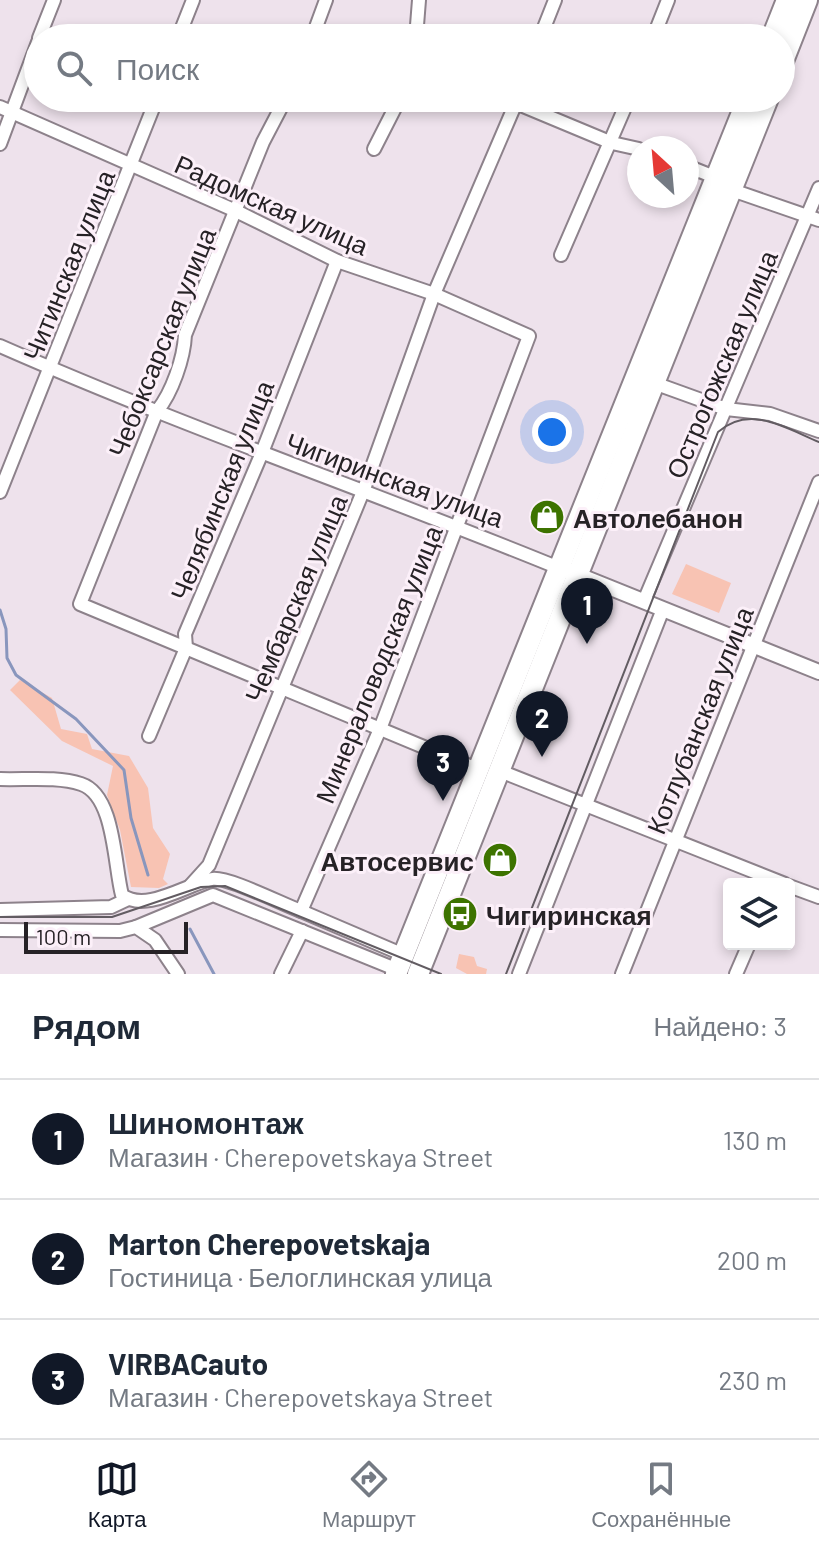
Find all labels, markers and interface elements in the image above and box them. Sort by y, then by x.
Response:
search box [24,24,795,112]
icon: search [52,46,96,90]
text: Поиск [116,50,199,86]
north arrow [627,136,699,208]
street label: Радомская улица [170,147,374,261]
street label: Читинская улица [16,165,121,365]
street label: Чебоксарская улица [101,222,221,461]
street label: Острогожская улица [659,245,783,483]
street label: Челябинская улица [163,375,279,604]
your location [532,412,572,452]
street label: Чигиринская улица [282,425,509,533]
street label: Чембарская улица [237,489,353,707]
shop icon: Автолебанон [528,498,566,536]
place label: Автолебанон [573,502,743,533]
street label: Минераловодская улица [308,520,448,807]
pin: 1 [561,578,613,644]
street label: Котлубанская улица [639,601,759,838]
pin: 2 [516,691,568,757]
pin: 3 [417,735,469,801]
shop icon: Автосервис [481,841,519,879]
place label: Автосервис [320,845,474,876]
map controls [723,878,795,950]
button: layers [723,878,795,950]
bus stop icon: Чигиринская [441,895,479,933]
place label: Чигиринская [486,899,652,930]
scale bar [24,918,188,954]
text: 100 m [36,923,91,949]
text: Рядом [32,1005,141,1046]
text: Найдено: 3 [653,1010,787,1041]
text: Шиномонтаж [108,1104,304,1140]
text: 1 [53,1124,63,1155]
text: 130 m [723,1124,787,1155]
text: Магазин · Cherepovetskaya Street [108,1141,493,1172]
text: Marton Cherepovetskaja [108,1225,430,1261]
text: 2 [51,1244,65,1275]
text: 200 m [717,1244,787,1275]
text: Гостиница · Белоглинская улица [108,1261,492,1292]
text: VIRBACauto [108,1345,268,1381]
text: 3 [51,1364,65,1395]
text: 230 m [718,1364,787,1395]
text: Магазин · Cherepovetskaya Street [108,1381,493,1412]
tab: Карта [88,1457,147,1533]
tab: Маршрут [322,1457,416,1533]
tab: Сохранённые [591,1457,731,1533]

